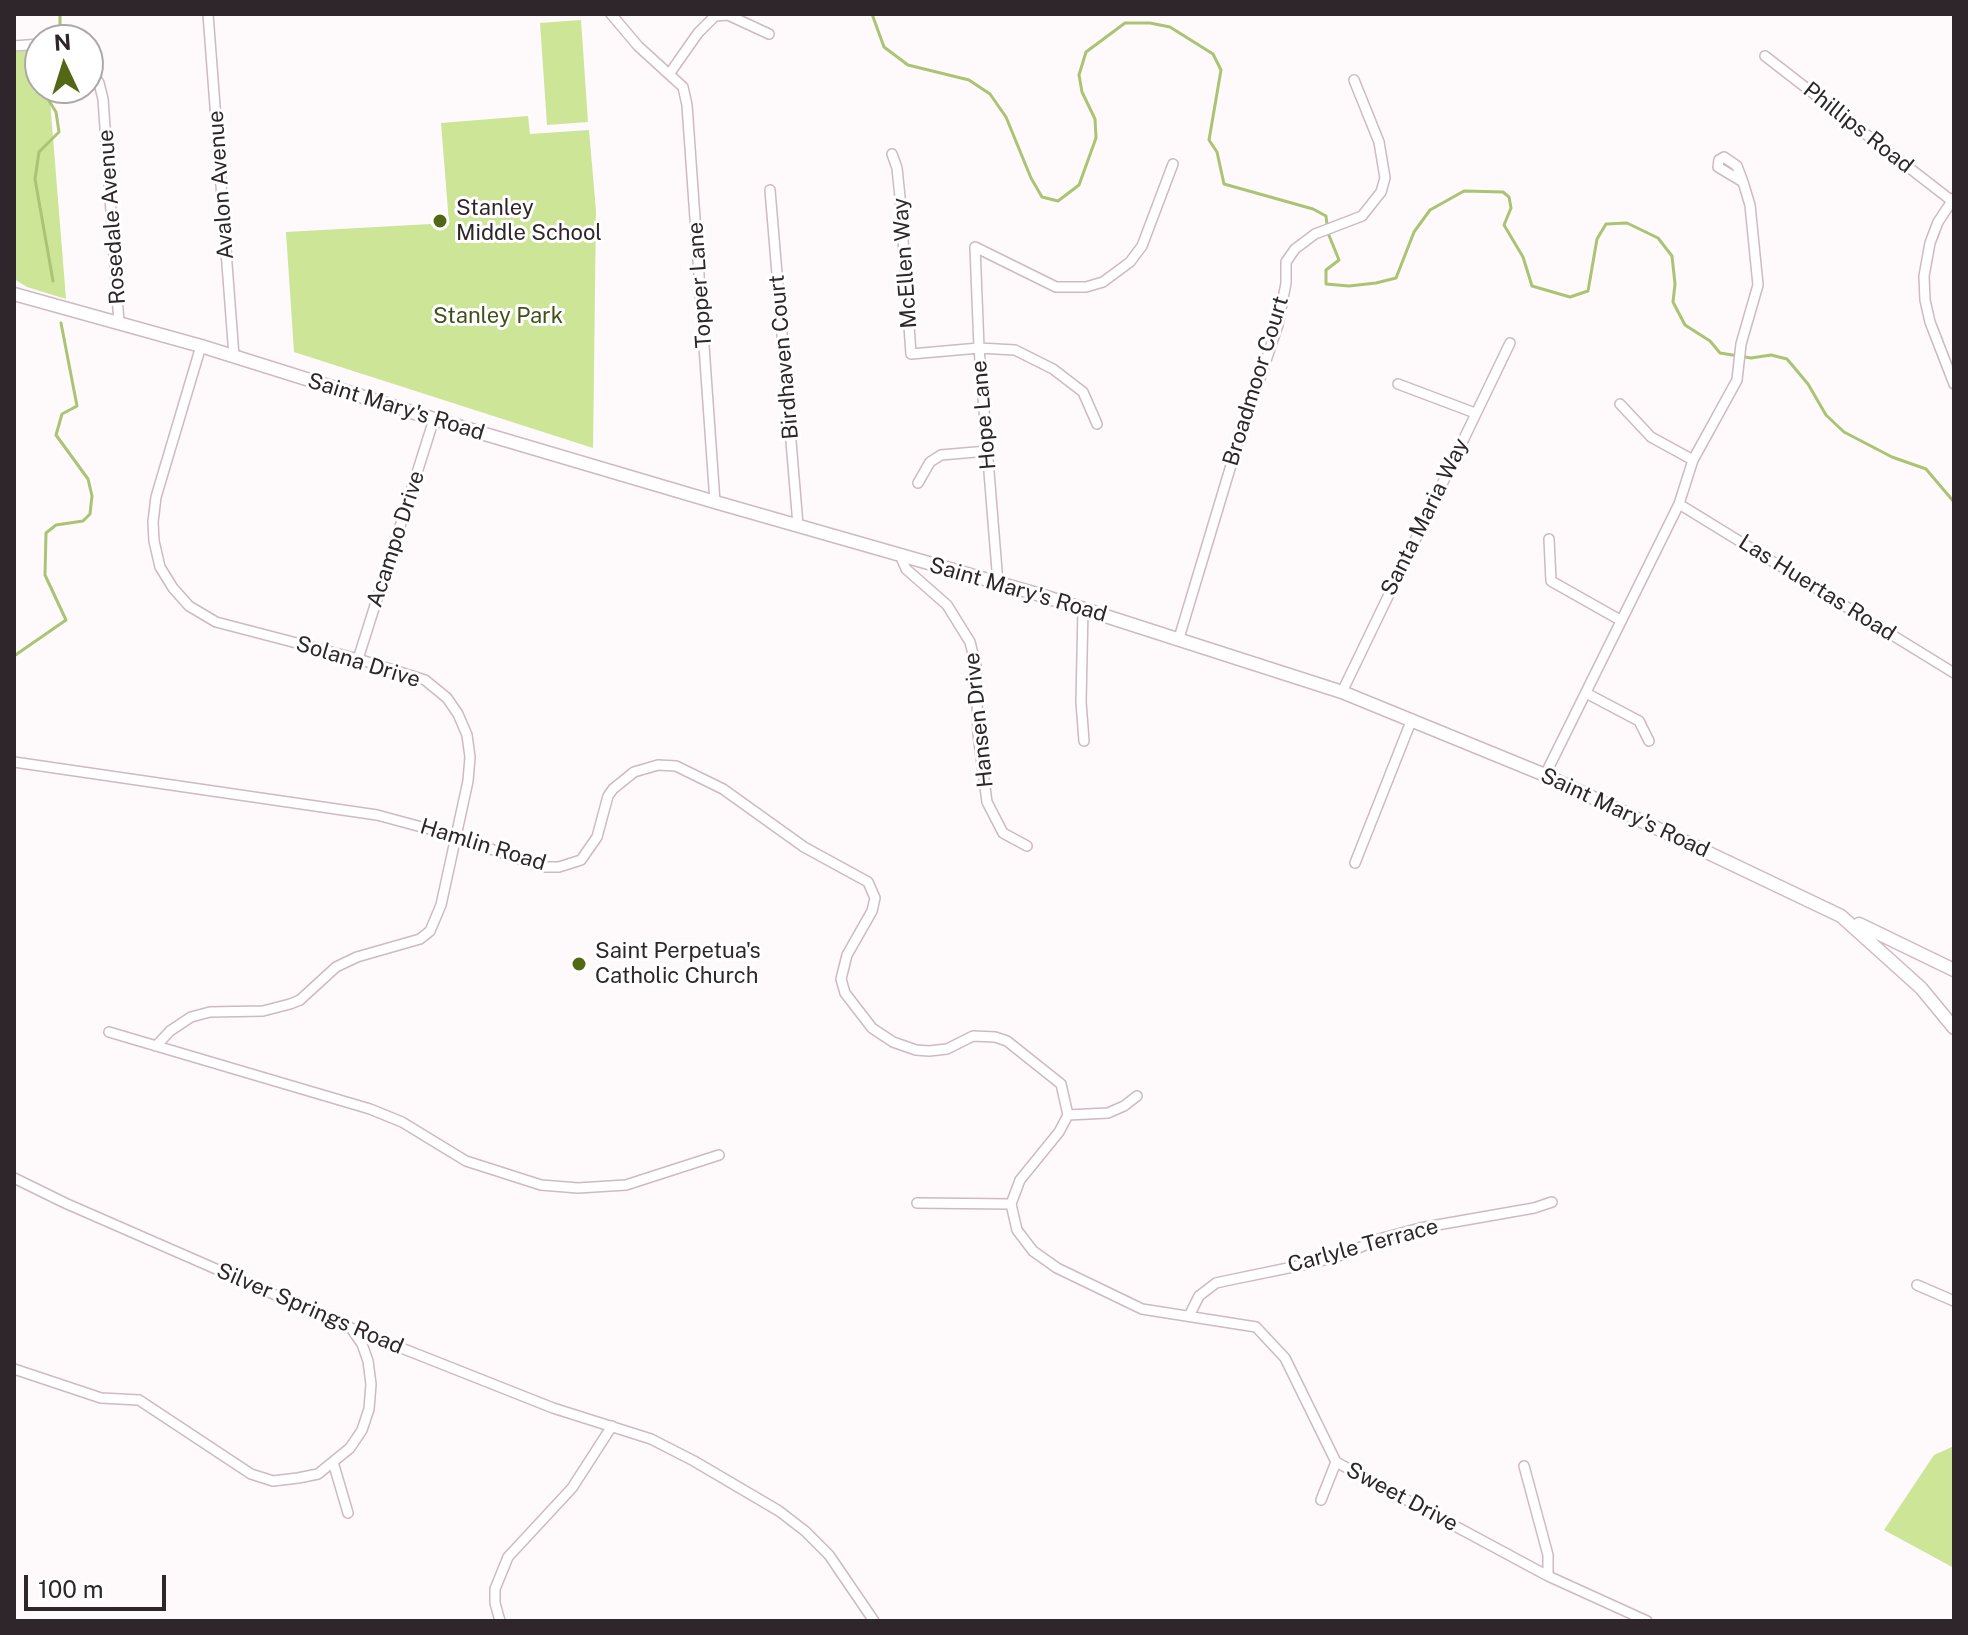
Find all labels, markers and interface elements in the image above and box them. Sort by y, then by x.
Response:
north arrow [24,24,104,104]
text: N [53,28,72,56]
street label: Phillips Road [1798,77,1918,179]
street label: Avalon Avenue [203,110,239,260]
street label: Rosedale Avenue [93,129,131,305]
place label: Stanley Middle School [456,195,602,246]
street label: McEllen Way [887,197,923,329]
marker: Stanley Middle School [431,212,449,230]
street label: Topper Lane [682,221,718,349]
street label: Birdhaven Court [764,274,804,440]
street label: Broadmoor Court [1218,293,1294,469]
park label: Stanley Park [433,303,563,329]
street label: Hope Lane [966,359,1002,471]
street label: Saint Mary's Road [304,368,488,446]
street label: Santa Maria Way [1375,434,1475,600]
street label: Acampo Drive [362,467,430,611]
street label: Las Huertas Road [1734,529,1900,647]
street label: Saint Mary's Road [926,552,1110,628]
street label: Solana Drive [293,631,423,693]
street label: Hansen Drive [959,651,999,789]
street label: Saint Mary's Road [1536,762,1714,864]
street label: Hamlin Road [417,813,549,877]
place label: Saint Perpetua's Catholic Church [595,938,761,990]
marker: Saint Perpetua's Catholic Church [570,955,588,973]
street label: Carlyle Terrace [1285,1213,1441,1279]
street label: Silver Springs Road [213,1258,407,1360]
street label: Sweet Drive [1342,1457,1462,1537]
scale bar [28,1559,170,1609]
text: 100 m [38,1575,104,1603]

